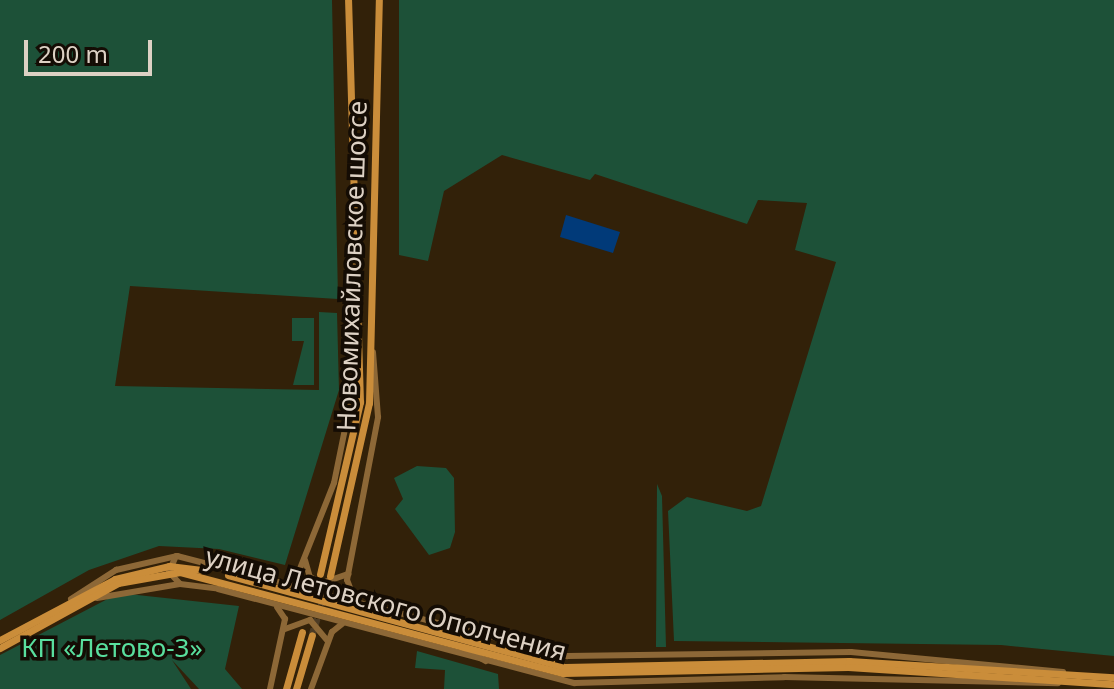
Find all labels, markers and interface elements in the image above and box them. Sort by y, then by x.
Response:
scale bar [28,24,156,74]
text: 200 m [38,37,108,70]
street label: Новомихайловское шоссе [331,100,373,432]
street label: улица Летовского Ополчения [202,541,570,667]
park label: КП «Летово-3» [21,632,203,664]

